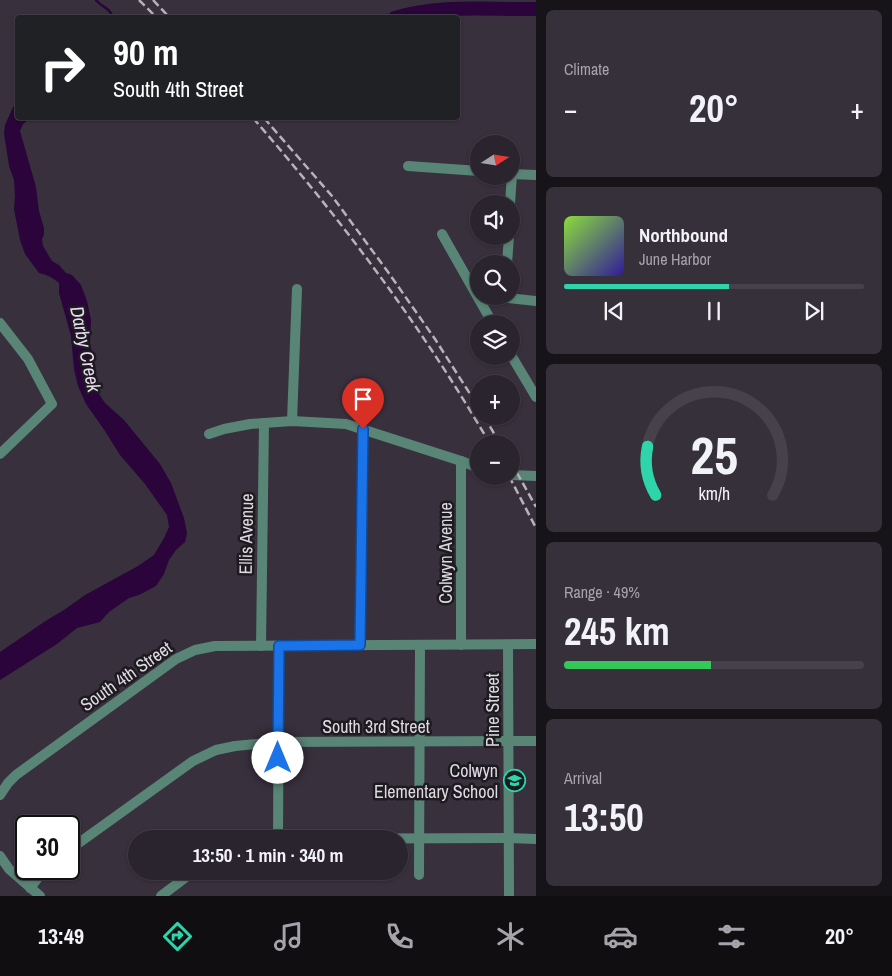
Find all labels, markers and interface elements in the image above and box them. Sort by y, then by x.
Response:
text: 90 m [113,29,178,76]
icon: right [30,35,95,100]
text: Climate [564,58,609,80]
text: South 4th Street [113,74,243,104]
text: 20° [689,83,739,134]
text: − [564,90,577,128]
text: + [851,90,864,128]
north arrow [470,135,520,185]
map controls [470,135,520,485]
button: sound [470,195,520,245]
text: Northbound [639,222,728,248]
text: June Harbor [639,248,711,270]
button: search [470,255,520,305]
icon: previous [600,297,628,325]
icon: pause [700,297,728,325]
icon: next [800,297,828,325]
water label: Darby Creek [64,304,108,396]
button: layers [470,315,520,365]
button: + [470,375,520,425]
pin [342,378,384,429]
icon: arrive [349,385,377,413]
text: 25 [690,420,738,490]
button: − [470,435,520,485]
text: km/h [698,482,730,506]
street label: Ellis Avenue [233,493,259,575]
street label: Colwyn Avenue [433,502,458,604]
text: Range · 49% [564,581,640,603]
text: 245 km [564,606,670,657]
street label: South 4th Street [75,635,177,717]
street label: Pine Street [480,673,505,747]
street label: South 3rd Street [322,714,430,739]
position arrow [251,731,303,783]
place label: Colwyn Elementary School [374,758,498,804]
text: Arrival [564,767,602,789]
school or university icon: Colwyn Elementary School [502,768,526,792]
text: 13:50 [564,792,644,843]
speed limit sign: 30 [15,815,80,880]
text: 13:50 · 1 min · 340 m [193,842,343,868]
icon: directions [160,919,195,954]
icon: music [271,919,306,954]
icon: phone [382,919,417,954]
icon: climate [493,919,528,954]
icon: car [603,919,638,954]
icon: filters [714,919,749,954]
text: 13:49 [38,921,84,951]
text: 20° [825,921,854,951]

